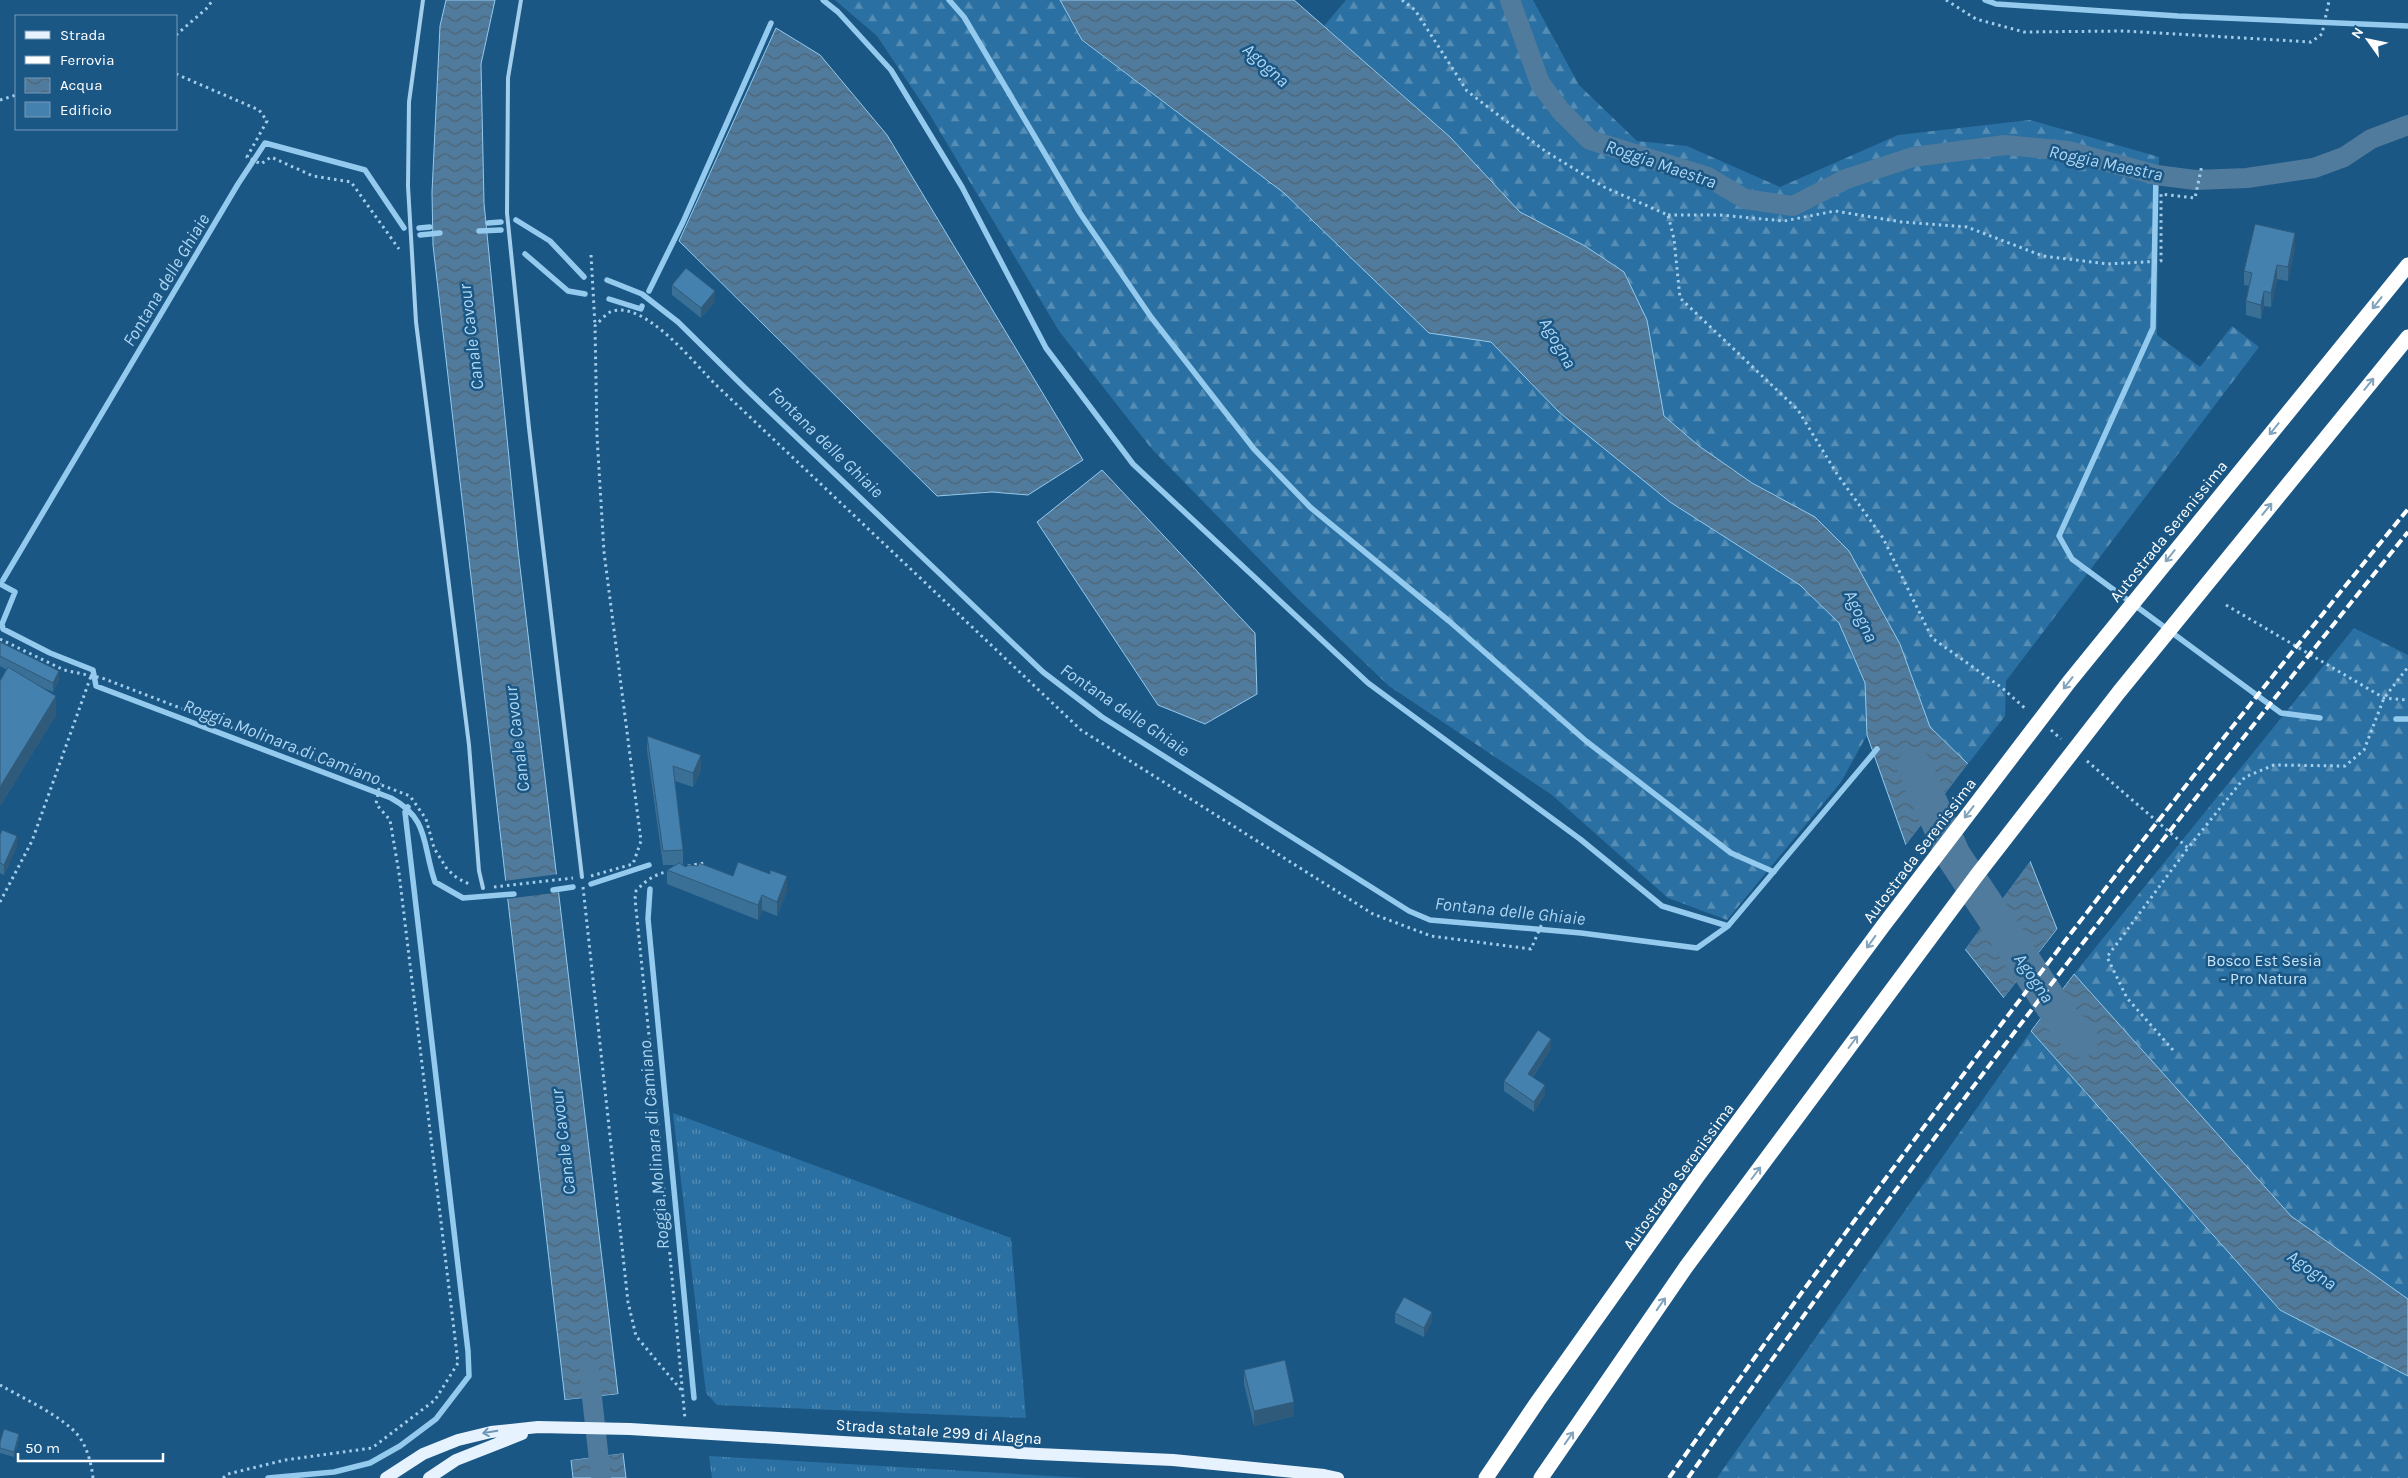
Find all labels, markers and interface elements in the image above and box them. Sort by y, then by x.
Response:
legend [15,15,178,130]
north arrow [2343,15,2393,65]
text: N [2348,24,2367,42]
text: Strada [60,26,106,44]
water label: Agogna [1238,38,1294,92]
text: Ferrovia [60,51,114,69]
text: Acqua [60,76,102,94]
text: Edificio [60,101,112,119]
water label: Roggia Maestra [1603,135,1719,193]
water label: Roggia Maestra [2047,140,2165,186]
water label: Fontana delle Ghiaie [118,210,214,350]
water label: Canale Cavour [453,282,488,391]
one-way arrow [2371,296,2382,309]
water label: Agogna [1535,314,1581,372]
one-way arrow [2364,377,2375,390]
water label: Fontana delle Ghiaie [764,382,888,502]
one-way arrow [2268,422,2279,435]
street label: Autostrada Serenissima [2105,457,2231,606]
one-way arrow [2261,503,2272,516]
one-way arrow [2164,550,2175,563]
water label: Agogna [1839,586,1883,646]
water label: Fontana delle Ghiaie [1056,659,1194,761]
one-way arrow [2063,676,2074,689]
water label: Canale Cavour [499,684,534,793]
water label: Roggia Molinara di Camiano [180,694,384,790]
street label: Autostrada Serenissima [1859,774,1980,926]
one-way arrow [1964,805,1975,818]
water label: Fontana delle Ghiaie [1434,892,1586,930]
one-way arrow [1866,935,1876,949]
water label: Agogna [2009,949,2059,1007]
park label: Bosco Est Sesia - Pro Natura [2207,951,2321,988]
one-way arrow [1848,1036,1859,1049]
water label: Roggia Molinara di Camiano [634,1039,674,1250]
water label: Canale Cavour [545,1087,580,1196]
street label: Autostrada Serenissima [1619,1099,1738,1253]
one-way arrow [1751,1167,1762,1180]
water label: Agogna [2283,1245,2341,1295]
one-way arrow [1656,1297,1666,1311]
street label: Strada statale 299 di Alagna [835,1415,1043,1448]
one-way arrow [482,1428,498,1438]
scale bar [18,1430,162,1462]
one-way arrow [1563,1431,1574,1445]
text: 50 m [25,1439,60,1457]

